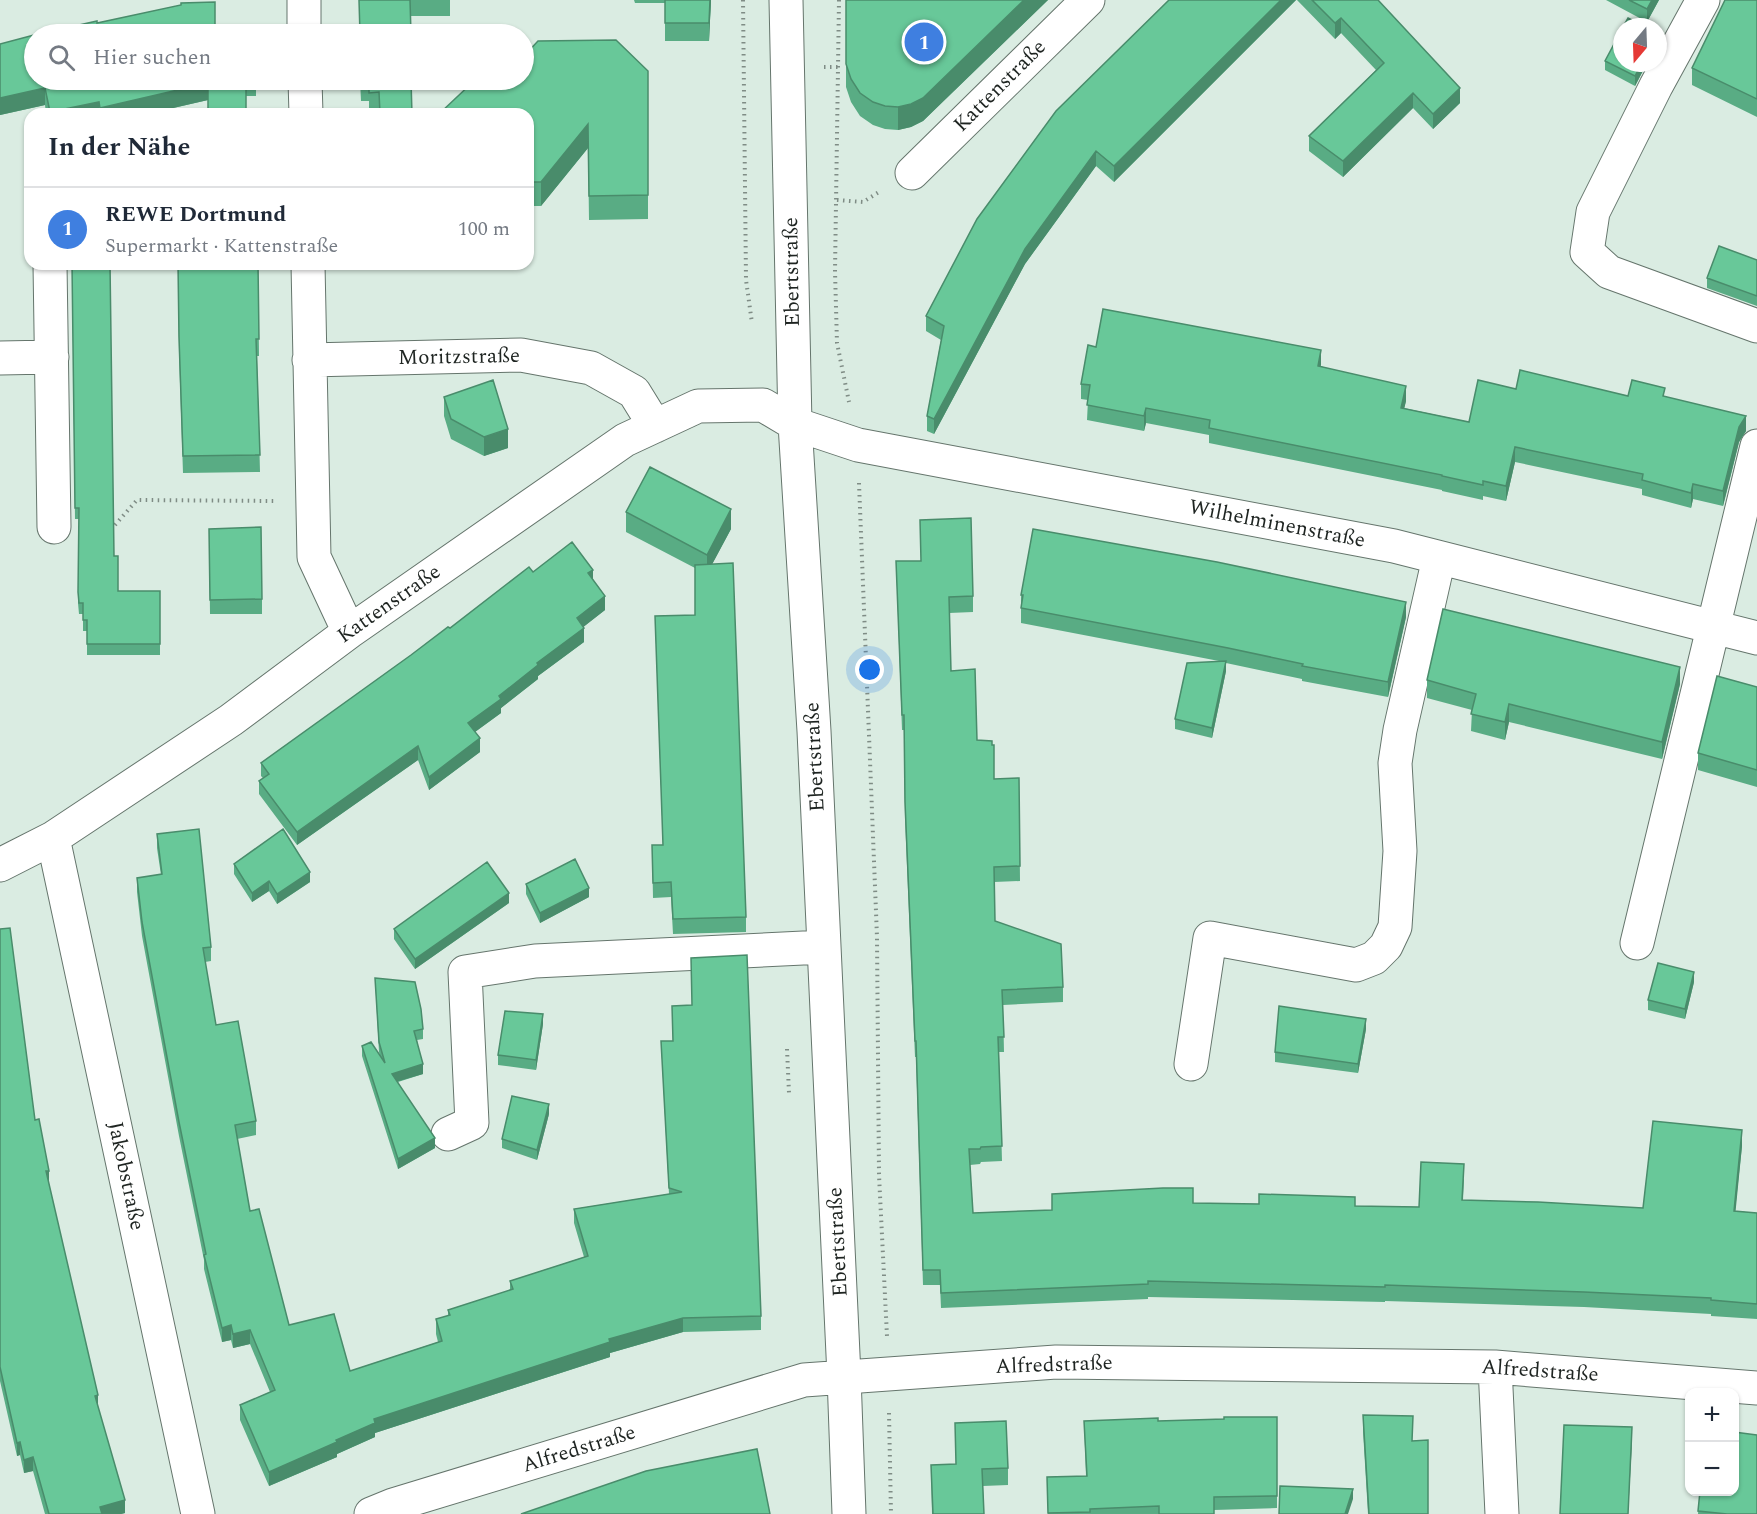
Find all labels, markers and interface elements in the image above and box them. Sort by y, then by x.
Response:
north arrow [1613,18,1667,72]
pin: 1 [904,20,944,64]
search box [24,24,534,90]
street label: Kattenstraße [946,32,1054,140]
icon: search [45,41,78,74]
text: Hier suchen [93,41,211,74]
text: In der Nähe [48,127,190,167]
text: REWE Dortmund [105,198,286,231]
text: 1 [62,214,73,244]
text: 100 m [458,214,510,244]
street label: Ebertstraße [775,217,809,327]
text: Supermarkt · Kattenstraße [105,231,338,261]
street label: Moritzstraße [398,340,520,374]
street label: Wilhelminenstraße [1186,491,1368,557]
street label: Kattenstraße [331,556,447,652]
your location [855,655,884,684]
street label: Ebertstraße [796,701,834,813]
street label: Jakobstraße [99,1119,153,1233]
street label: Ebertstraße [819,1186,857,1298]
street label: Alfredstraße [995,1347,1113,1383]
street label: Alfredstraße [1480,1351,1600,1391]
map controls [1685,1388,1739,1496]
button: + [1685,1388,1739,1442]
street label: Alfredstraße [518,1417,640,1481]
button: − [1685,1442,1739,1496]

